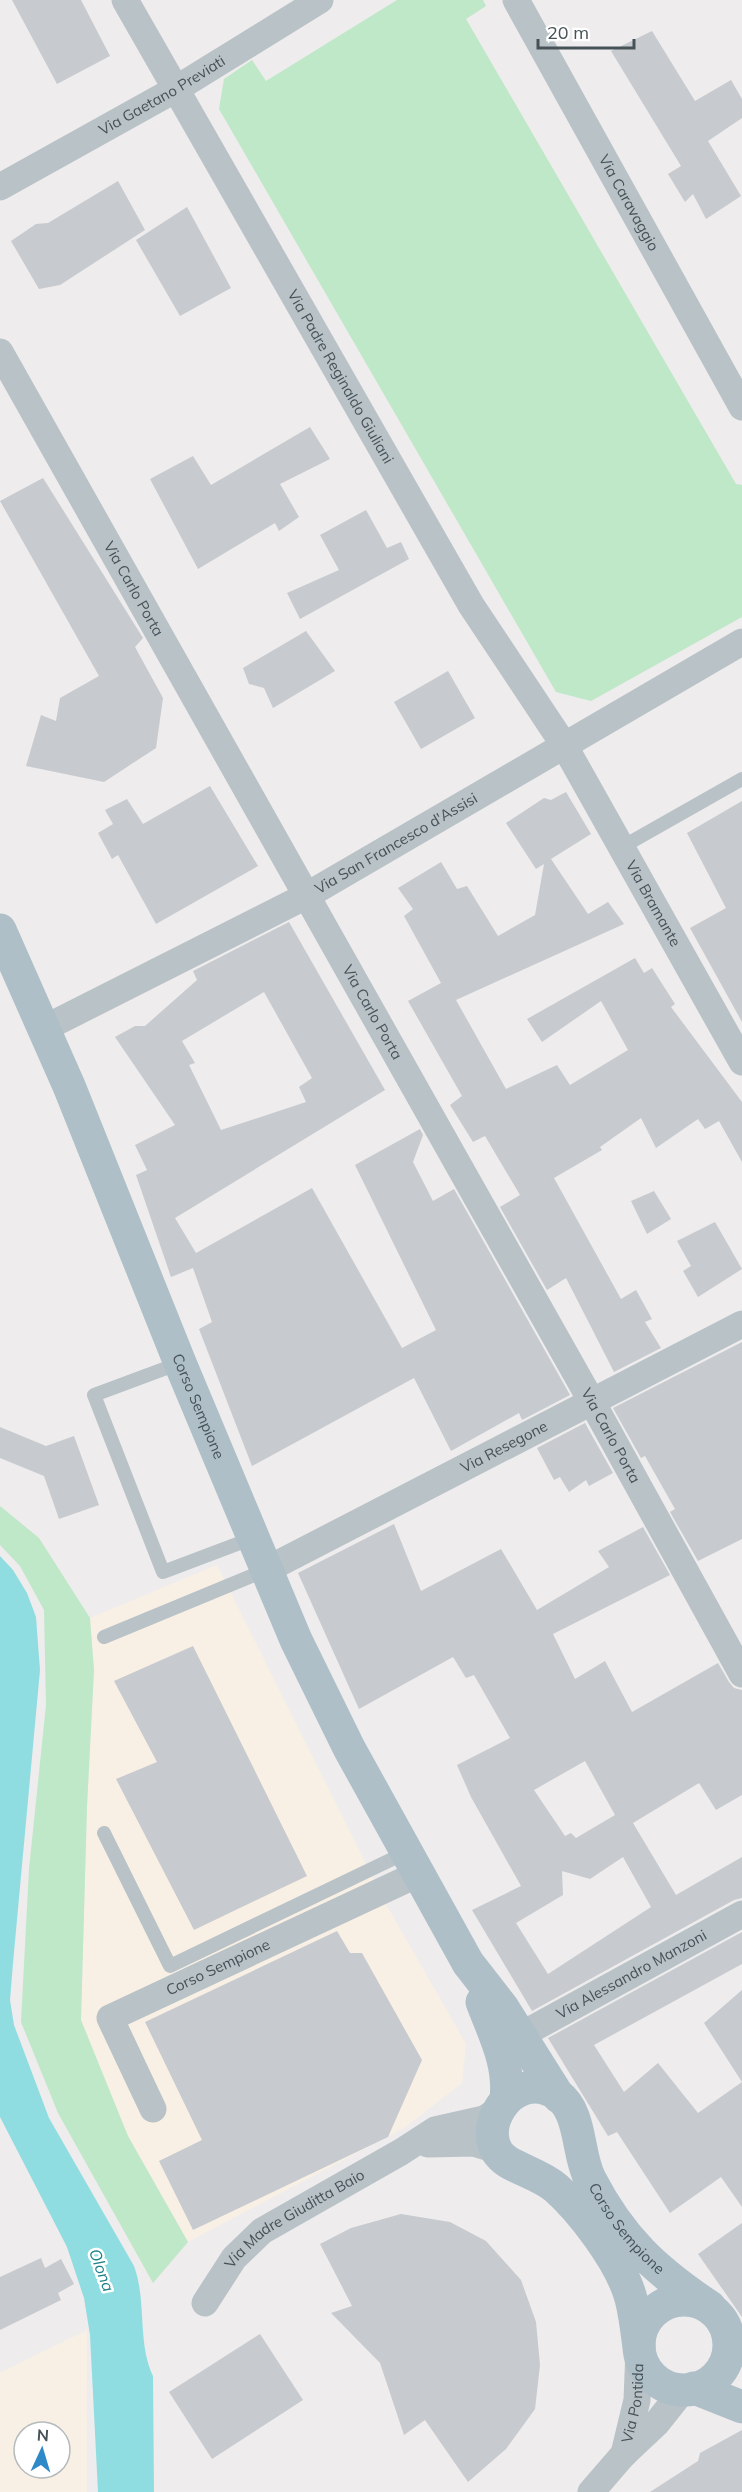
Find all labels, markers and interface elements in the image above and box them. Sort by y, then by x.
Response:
scale bar [538,12,634,50]
text: 20 m [547,21,589,44]
street label: Via Gaetano Previati [95,51,228,139]
street label: Via Caravaggio [595,151,663,254]
street label: Via Padre Reginaldo Giuliani [284,286,398,467]
street label: Via Carlo Porta [100,538,168,639]
street label: Via San Francesco d'Assisi [311,788,481,898]
street label: Via Bramante [622,857,685,950]
street label: Via Carlo Porta [338,961,407,1063]
street label: Corso Sempione [168,1351,229,1462]
street label: Via Carlo Porta [577,1385,645,1486]
street label: Via Resegone [457,1416,551,1477]
street label: Via Alessandro Manzoni [553,1925,710,2023]
street label: Corso Sempione [163,1935,273,1999]
street label: Via Madre Giuditta Baio [220,2165,368,2272]
street label: Corso Sempione [585,2179,669,2278]
water label: Olona [85,2246,119,2295]
street label: Via Pontida [617,2363,647,2445]
north arrow [12,2420,72,2480]
text: N [36,2425,50,2445]

